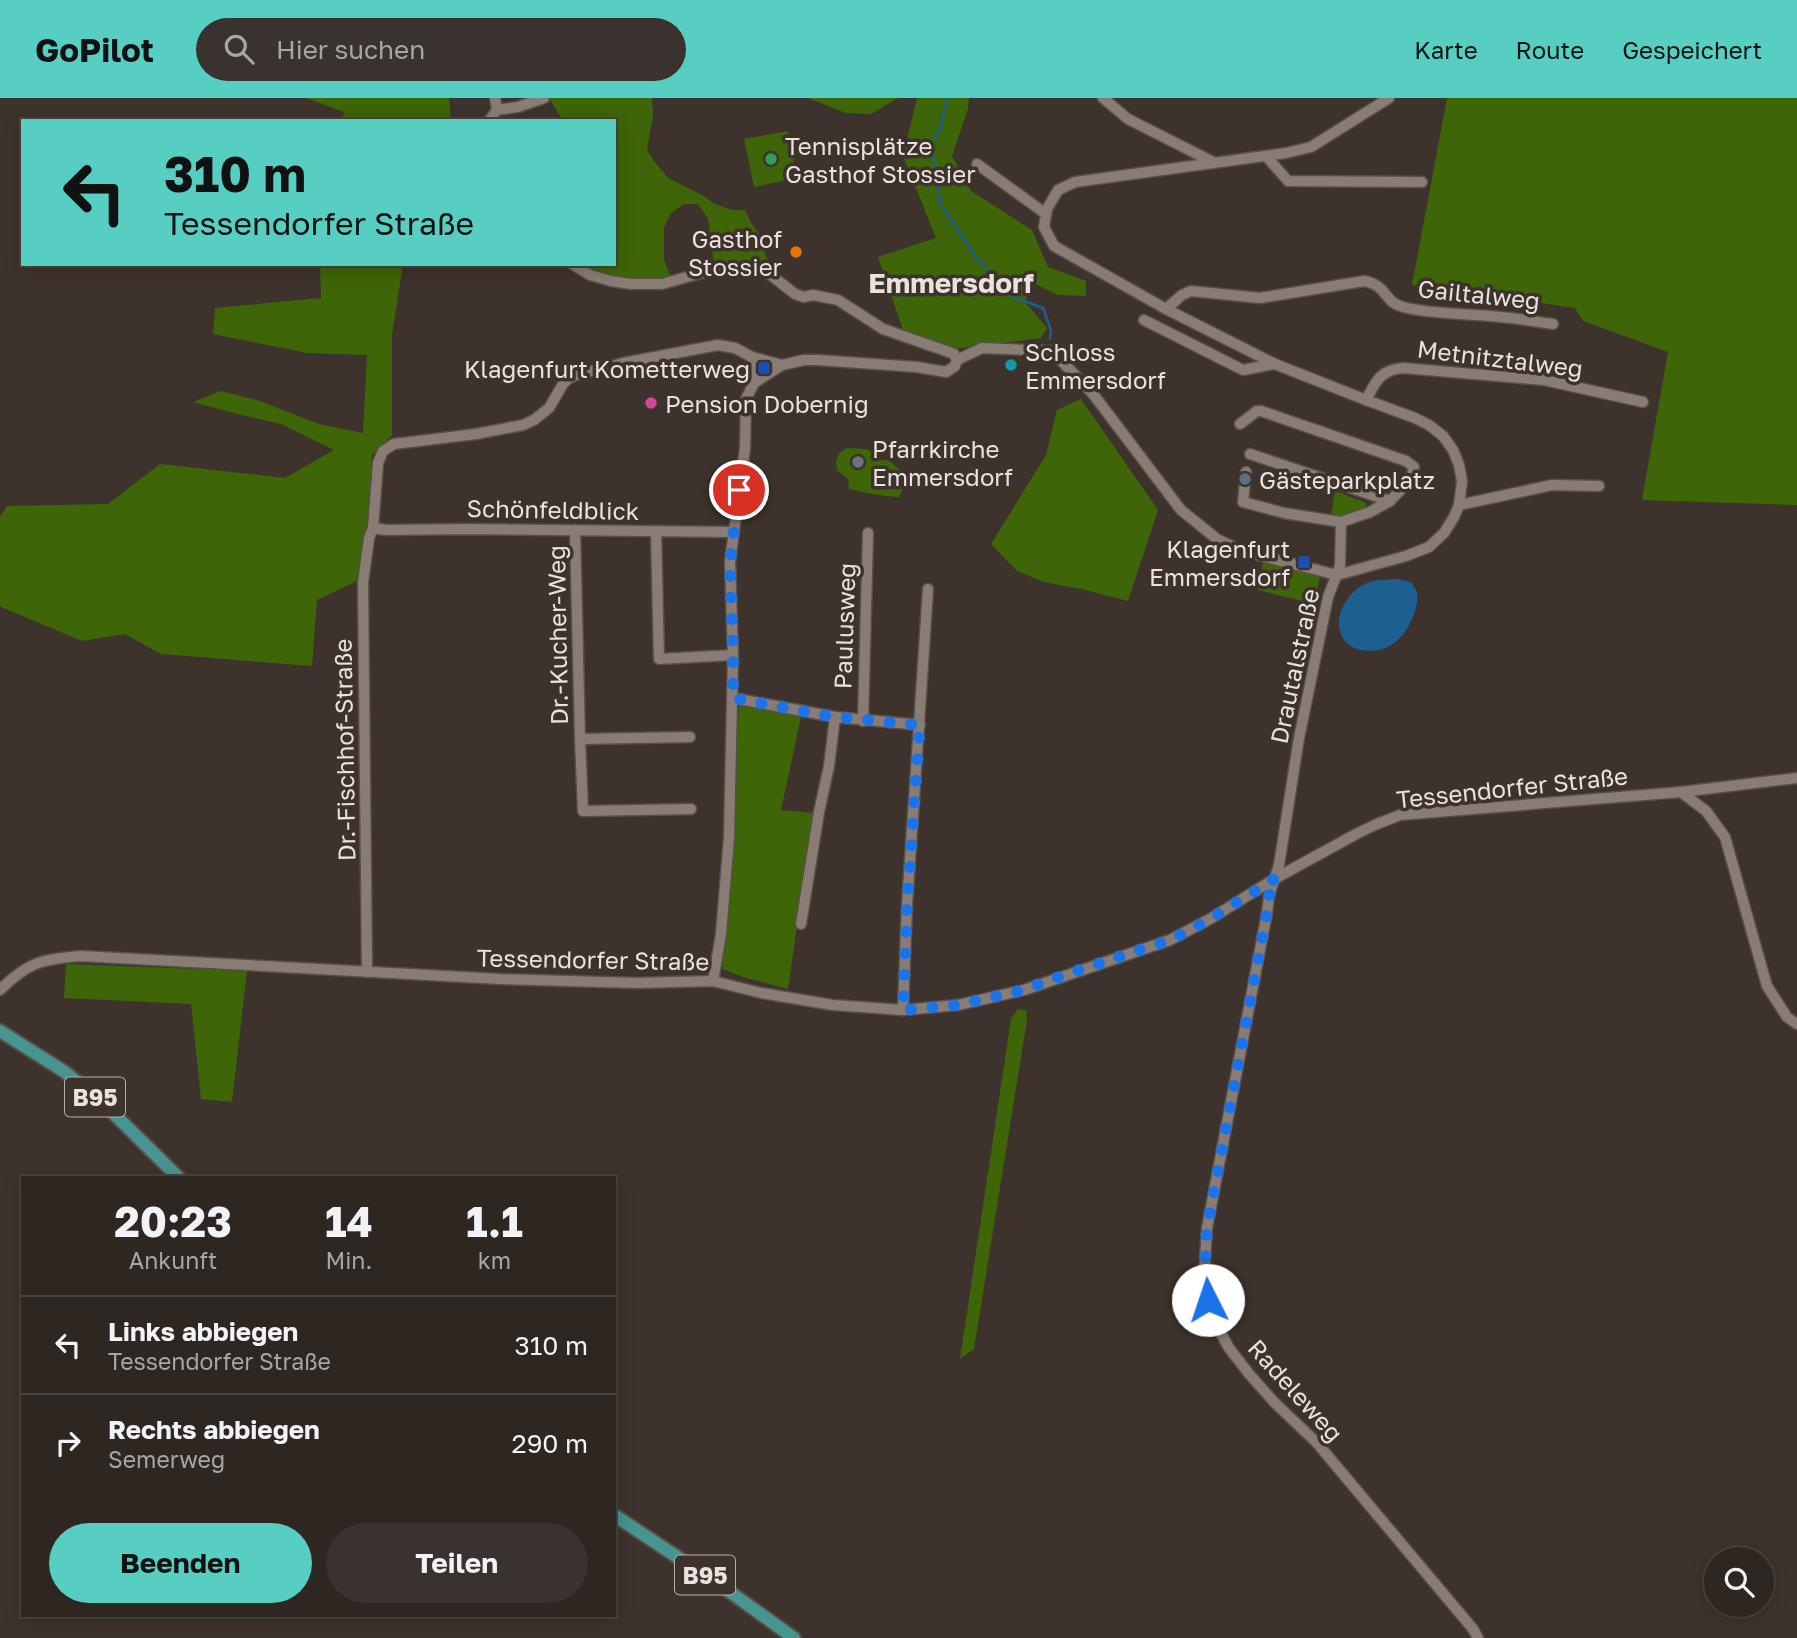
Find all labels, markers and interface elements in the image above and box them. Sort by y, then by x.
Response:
search box [196,18,686,81]
text: GoPilot [35,30,154,69]
icon: search [220,30,258,68]
text: Hier suchen [276,34,425,65]
text: Karte [1414,35,1478,64]
text: Route [1516,35,1584,64]
text: Gespeichert [1622,35,1762,64]
place label: Tennisplätze Gasthof Stossier [785,131,976,188]
text: 310 m [164,144,306,203]
icon: left [49,147,140,238]
marker: Tennisplätze Gasthof Stossier [763,151,779,167]
text: Tessendorfer Straße [164,204,474,242]
place label: Gasthof Stossier [688,224,782,281]
marker: Gasthof Stossier [788,244,804,260]
district label: Emmersdorf [868,266,1034,299]
street label: Gailtalweg [1417,273,1541,315]
street label: Metnitztalweg [1416,333,1584,383]
place label: Schloss Emmersdorf [1025,337,1166,394]
place label: Klagenfurt Kometterweg [464,354,750,383]
marker: Schloss Emmersdorf [1003,357,1019,373]
marker: Klagenfurt Kometterweg [756,360,772,376]
place label: Pension Dobernig [665,389,869,418]
marker: Pension Dobernig [643,395,659,411]
place label: Pfarrkirche Emmersdorf [872,434,1013,491]
marker: Pfarrkirche Emmersdorf [850,454,866,470]
pin [709,460,769,520]
place label: Gästeparkplatz [1259,465,1435,494]
icon: arrive [720,471,758,509]
marker: Gästeparkplatz [1237,471,1253,487]
street label: Schönfeldblick [467,493,639,525]
place label: Klagenfurt Emmersdorf [1149,534,1290,591]
street label: Dr.-Kucher-Weg [541,545,573,725]
marker: Klagenfurt Emmersdorf [1296,554,1312,570]
street label: Paulusweg [827,562,861,690]
street label: Drautalstraße [1263,586,1325,746]
street label: Dr.-Fischhof-Straße [328,639,360,861]
street label: Tessendorfer Straße [1395,760,1629,814]
street label: Tessendorfer Straße [476,942,710,976]
road number: B95 [65,1078,125,1116]
text: 20:23 [114,1196,232,1246]
text: 14 [325,1196,373,1246]
text: 1.1 [466,1196,523,1246]
text: Ankunft [129,1246,217,1274]
text: Min. [325,1246,372,1274]
text: km [478,1246,511,1274]
position arrow [1171,1263,1245,1337]
text: Links abbiegen [108,1316,298,1347]
icon: left [49,1326,87,1364]
text: 310 m [515,1330,588,1361]
street label: Radeleweg [1243,1333,1349,1447]
text: Tessendorfer Straße [108,1347,331,1375]
text: Rechts abbiegen [108,1414,320,1445]
icon: right [49,1424,87,1462]
text: 290 m [512,1428,588,1459]
text: Semerweg [108,1445,225,1473]
button: Beenden [49,1523,312,1603]
button: Teilen [326,1523,588,1603]
map controls [1704,1547,1774,1617]
button: search [1704,1547,1774,1617]
road number: B95 [675,1556,735,1594]

